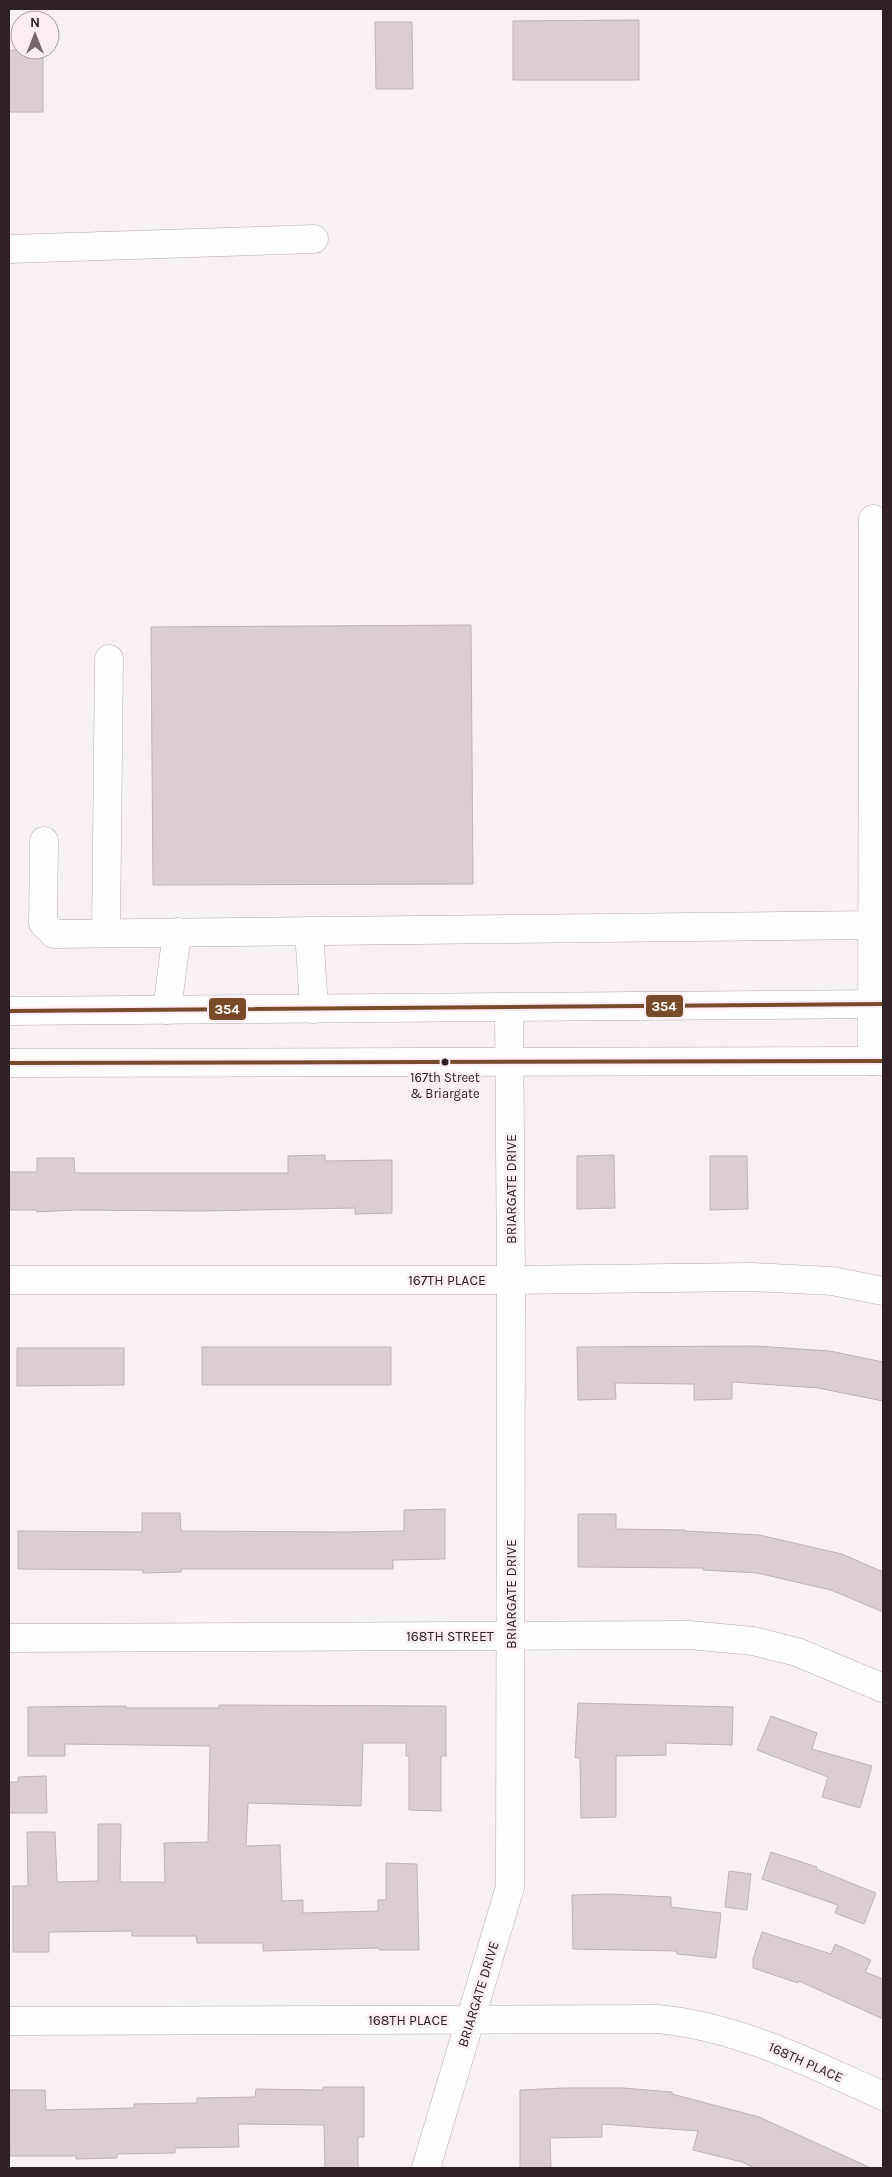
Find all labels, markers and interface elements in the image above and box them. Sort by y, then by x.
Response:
north arrow [10,10,60,60]
text: N [30,14,40,31]
line badge: 354 [645,994,684,1018]
line badge: 354 [208,997,247,1021]
text: 354 [651,998,677,1015]
text: 354 [214,1001,240,1018]
marker: 167th Street & Briargate [440,1057,450,1067]
place label: 167th Street & Briargate [410,1070,480,1101]
street label: BRIARGATE DRIVE [503,1134,520,1244]
street label: 167TH PLACE [408,1272,486,1289]
street label: BRIARGATE DRIVE [503,1539,520,1649]
street label: 168TH STREET [406,1628,494,1645]
street label: BRIARGATE DRIVE [454,1939,503,2049]
street label: 168TH PLACE [368,2012,448,2029]
street label: 168TH PLACE [766,2038,846,2086]

